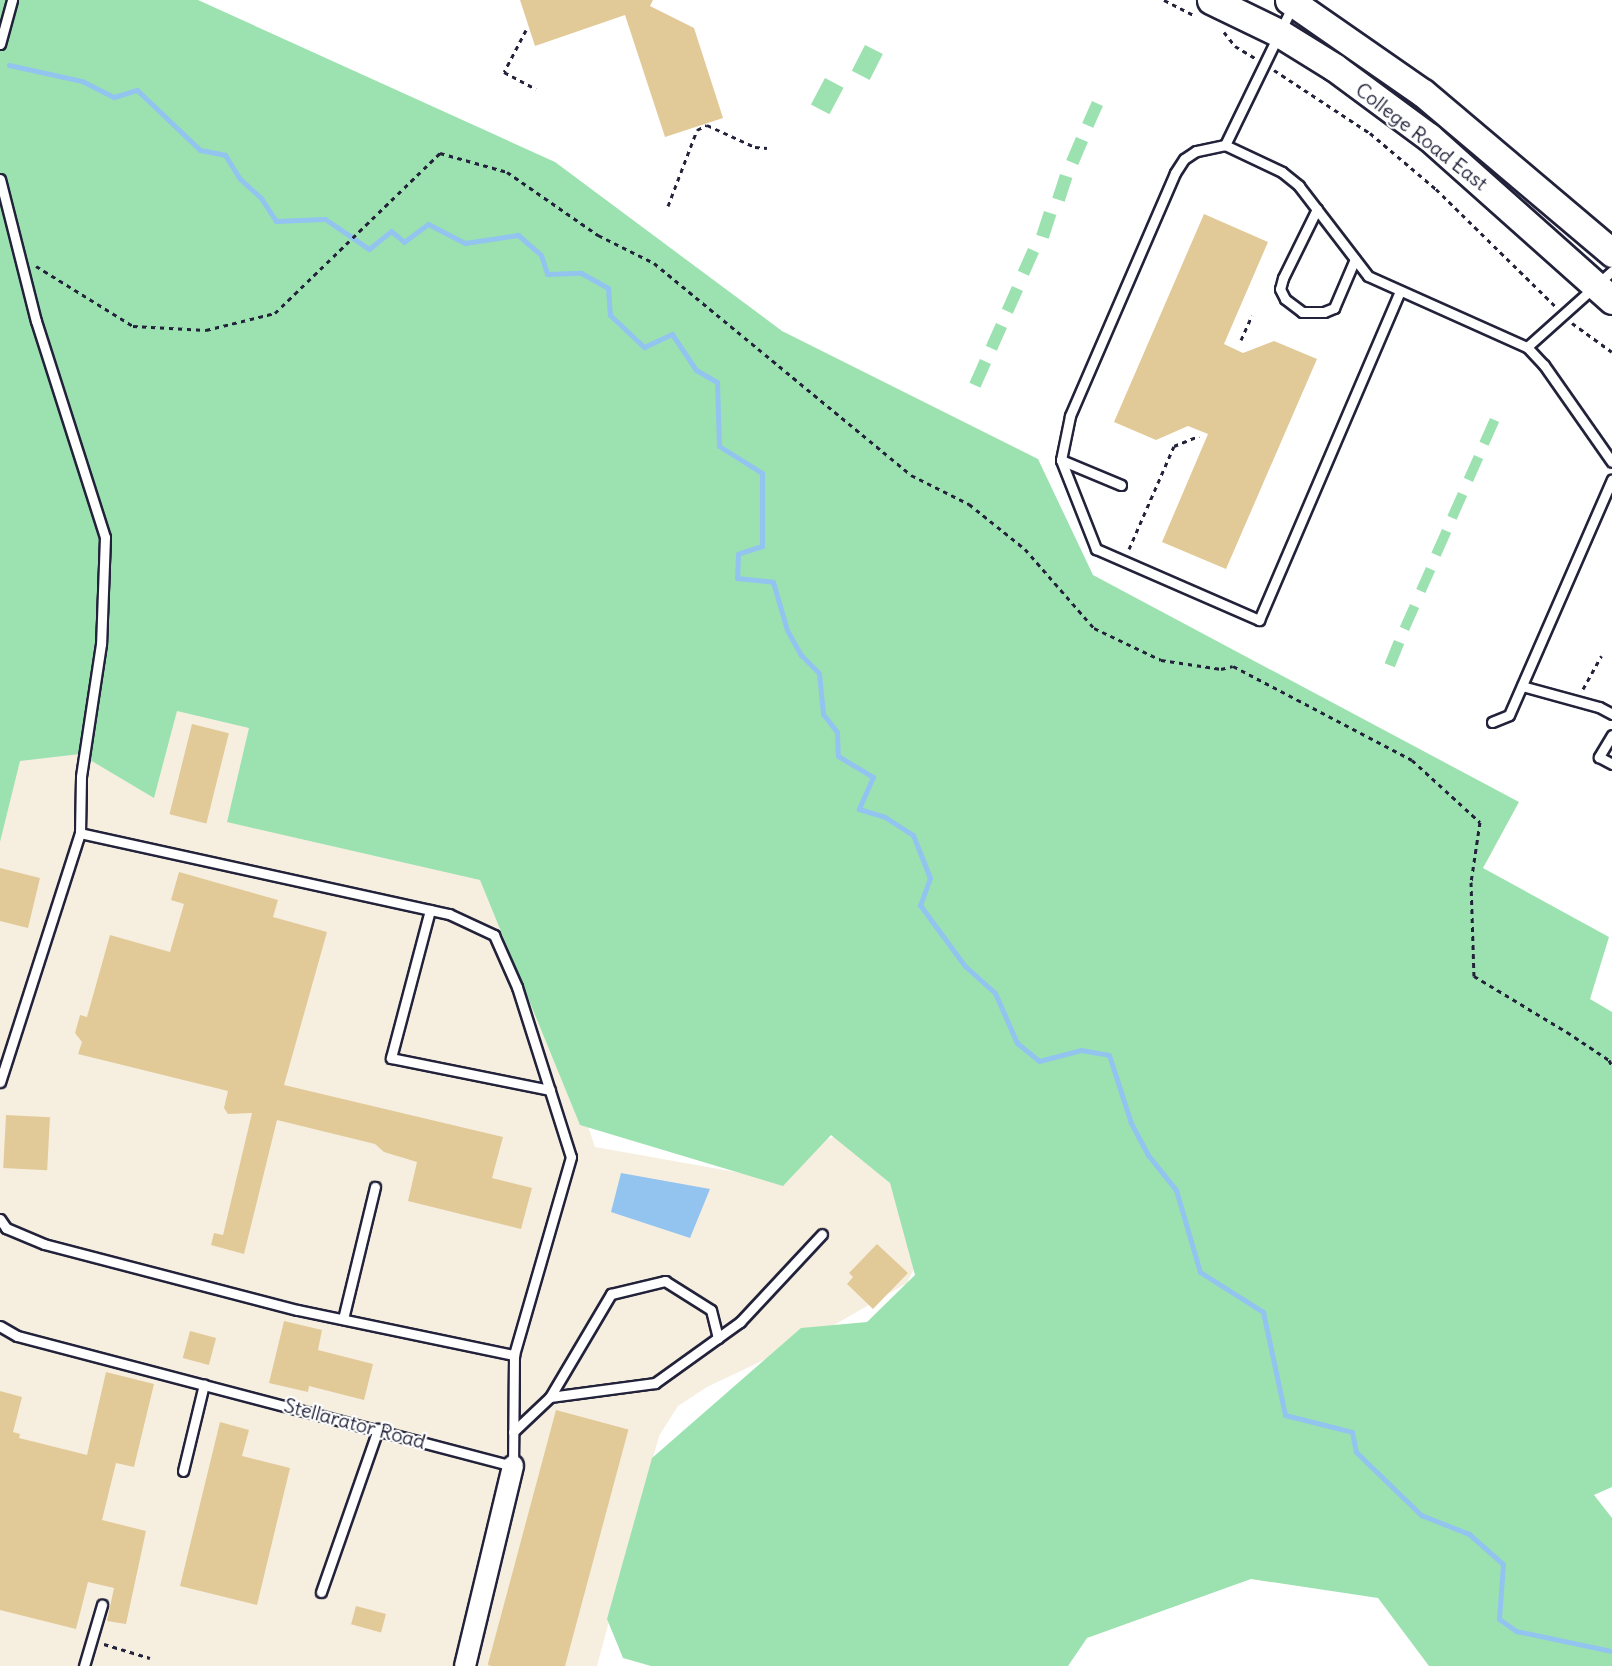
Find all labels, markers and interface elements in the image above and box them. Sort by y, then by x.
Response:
street label: College Road East [1351,77,1493,195]
street label: Stellarator Road [282,1393,428,1453]

